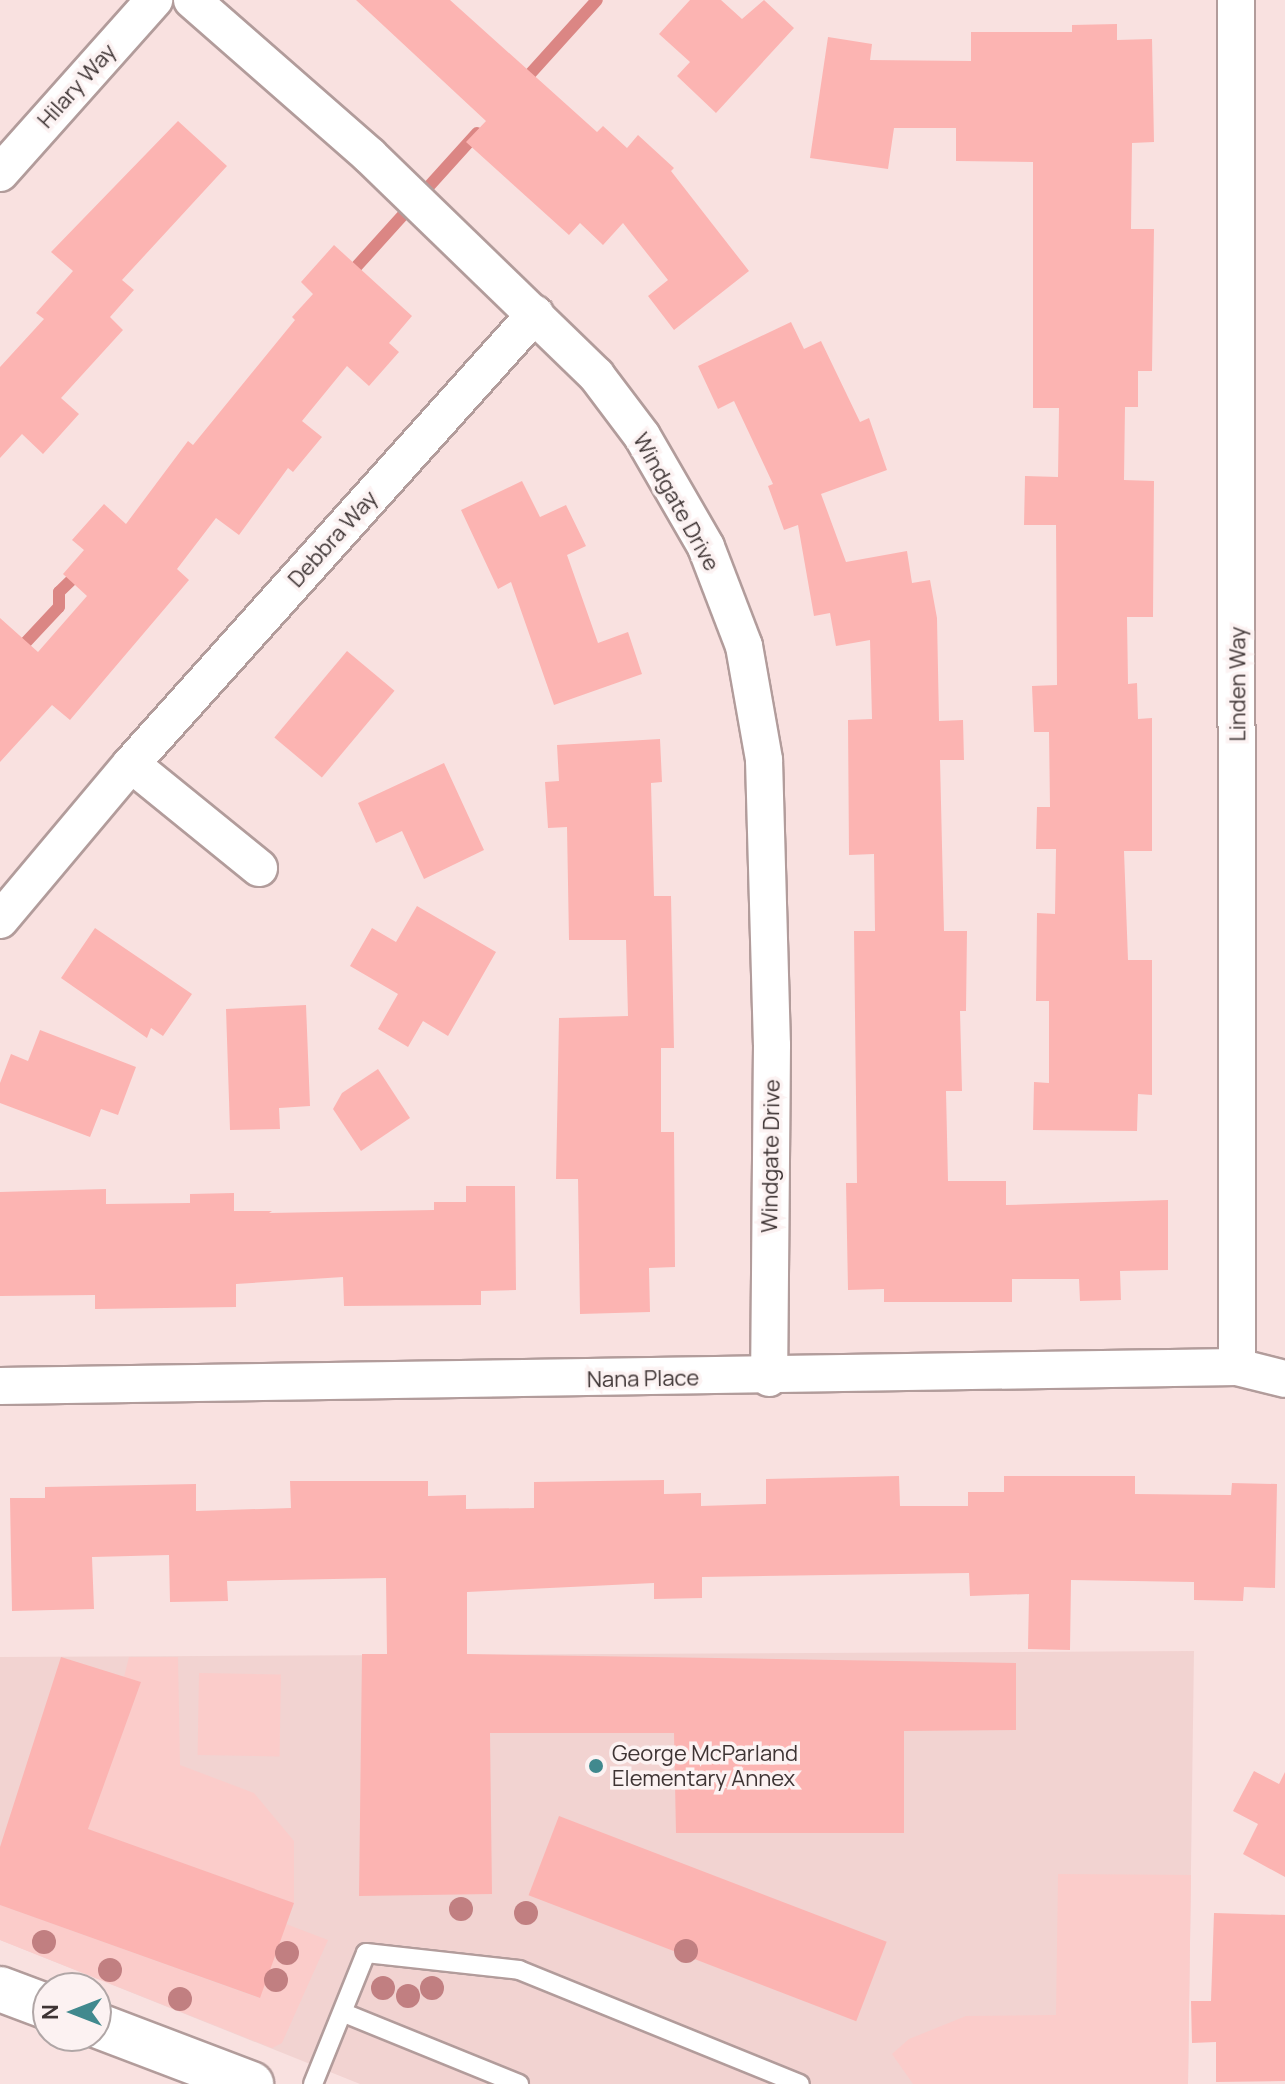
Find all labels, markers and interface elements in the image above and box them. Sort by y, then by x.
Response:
street label: Hilary Way [32,38,122,134]
street label: Windgate Drive [627,428,725,576]
street label: Debbra Way [283,485,383,593]
street label: Linden Way [1225,626,1251,742]
street label: Windgate Drive [756,1079,786,1233]
street label: Nana Place [587,1365,699,1393]
place label: George McParland Elementary Annex [612,1740,798,1792]
marker: George McParland Elementary Annex [587,1757,605,1775]
north arrow [32,1972,112,2052]
text: N [35,2004,65,2020]

